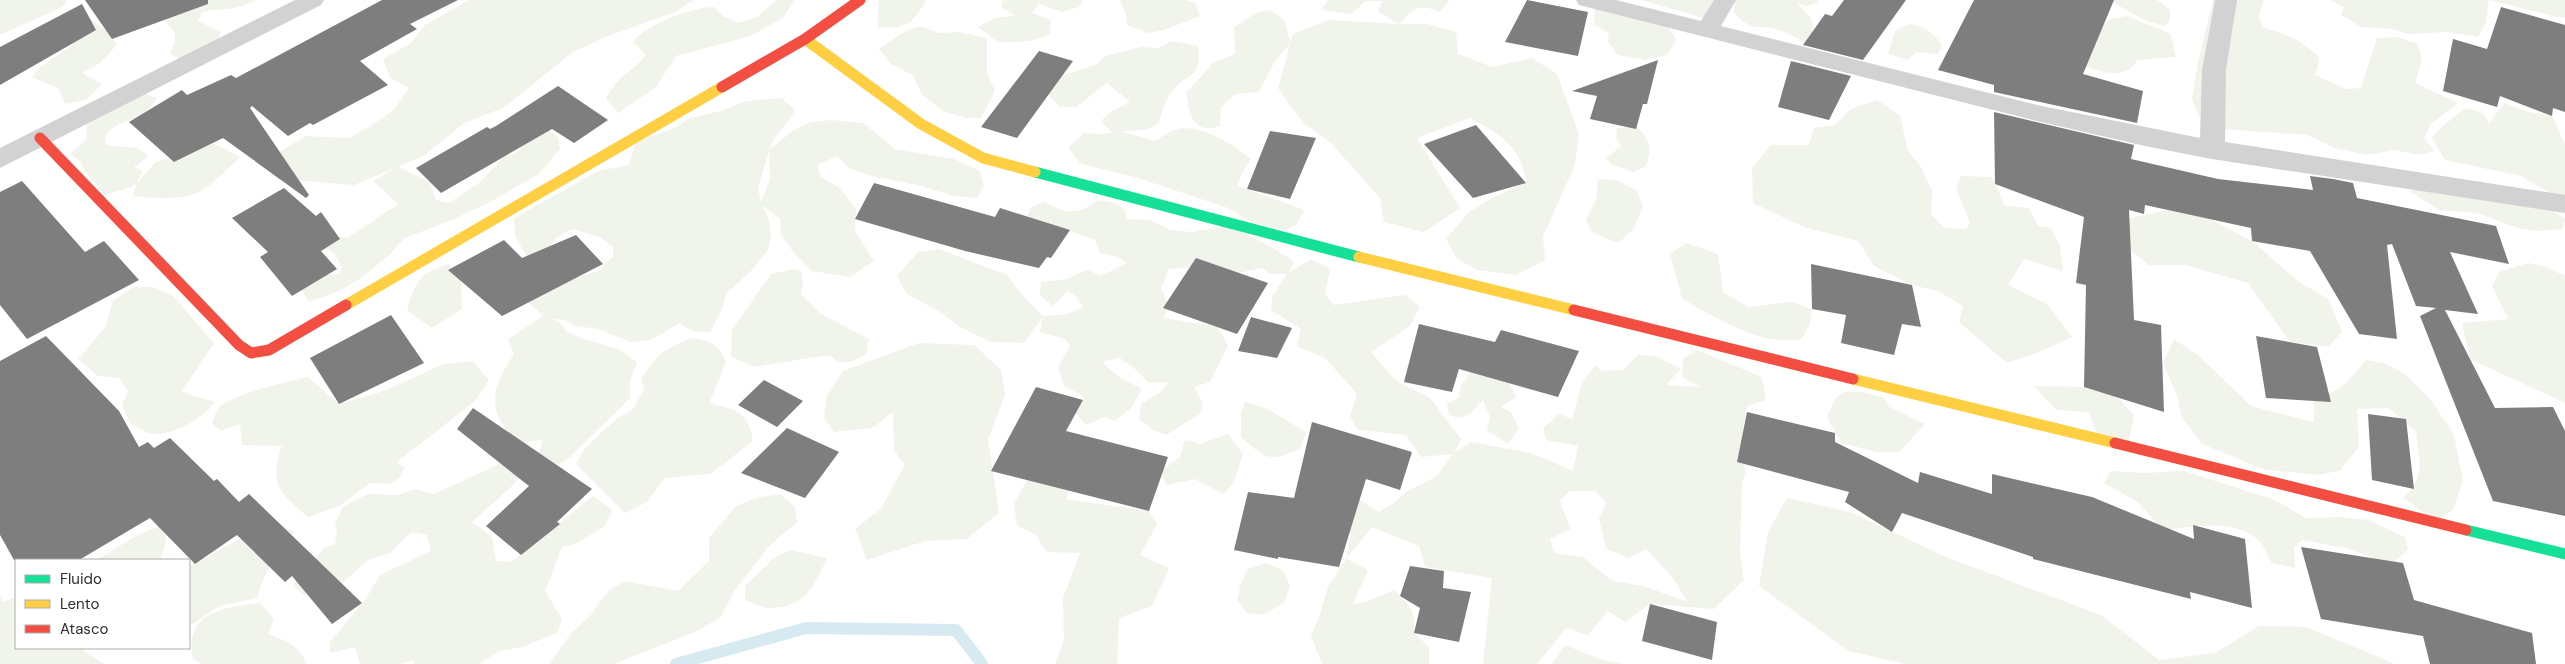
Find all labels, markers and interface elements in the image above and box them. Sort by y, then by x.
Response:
legend [15,559,190,649]
text: Fluido [60,569,102,589]
text: Lento [60,594,99,614]
text: Atasco [60,619,108,639]

